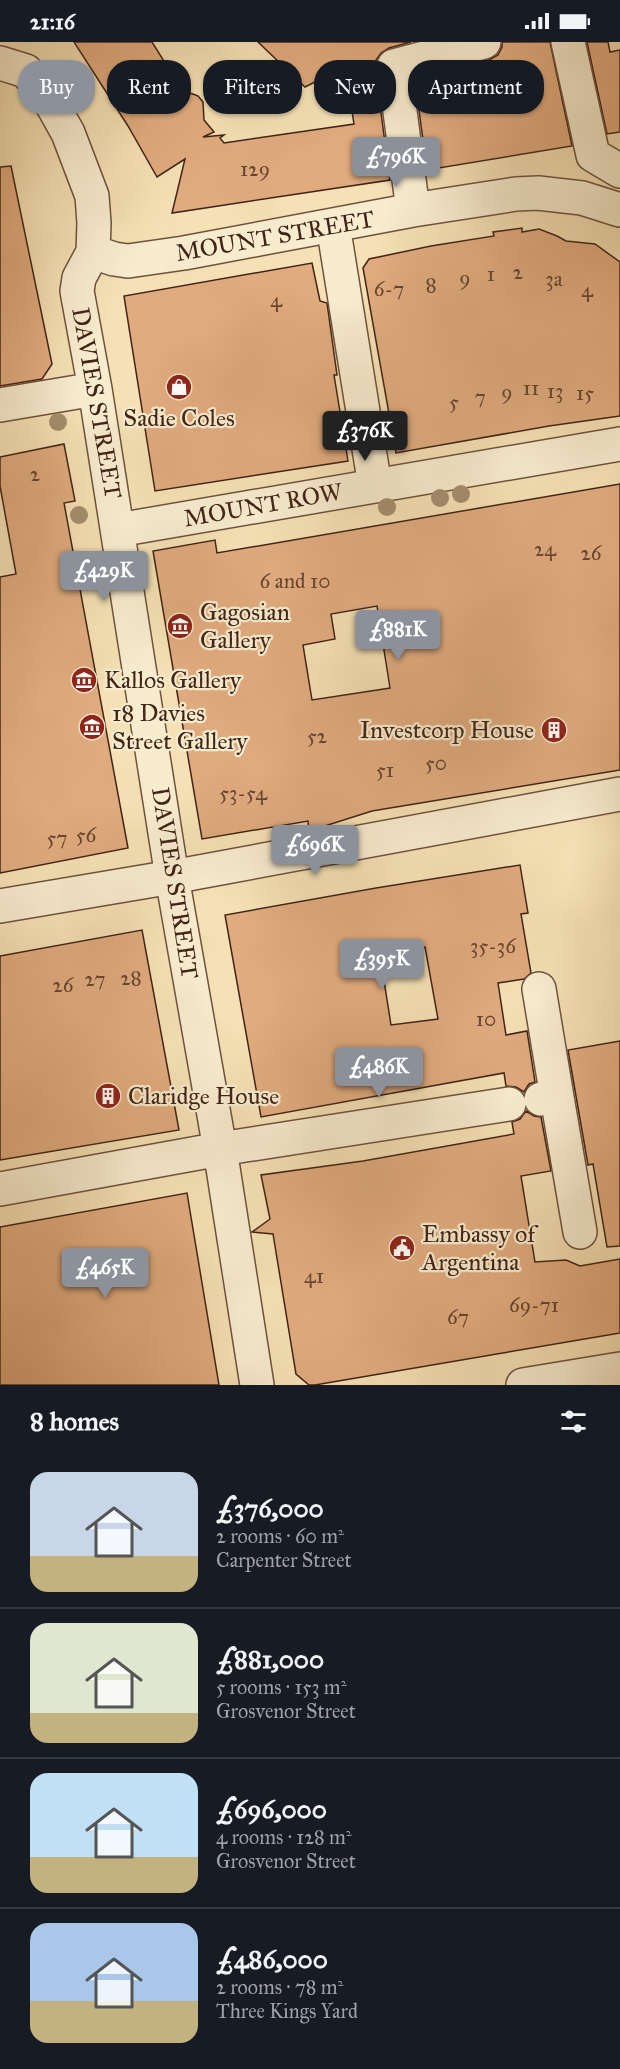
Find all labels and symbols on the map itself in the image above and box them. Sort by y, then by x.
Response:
pin: £796K [354,137,438,188]
house number: 129 [240,156,270,182]
street label: MOUNT STREET [173,204,377,268]
house number: 2 [513,259,524,285]
house number: 1 [487,261,495,287]
house number: 9 [459,265,471,291]
house number: 3a [545,266,563,292]
house number: 8 [425,272,437,298]
house number: 6-7 [374,276,404,302]
house number: 4 [581,277,594,303]
house number: 4 [270,287,283,313]
street label: DAVIES STREET [65,305,129,501]
shop icon: Sadie Coles [164,372,194,402]
house number: 11 [523,375,539,401]
house number: 13 [547,378,563,404]
house number: 9 [501,379,513,405]
house number: 15 [576,380,594,406]
house number: 7 [474,384,486,410]
house number: 5 [449,389,459,415]
place label: Sadie Coles [123,403,235,433]
pin: £376K [323,411,407,462]
house number: 2 [30,461,41,487]
street label: MOUNT ROW [181,476,346,534]
house number: 24 [534,536,557,562]
house number: 26 [580,540,603,566]
pin: £429K [62,551,146,602]
house number: 6 and 10 [259,568,331,594]
place label: Gagosian Gallery [200,597,290,655]
pin: £881K [356,610,440,661]
museum icon: Gagosian Gallery [165,611,195,641]
museum icon: Kallos Gallery [69,665,99,695]
place label: Kallos Gallery [104,665,242,695]
place label: 18 Davies Street Gallery [112,698,248,756]
museum icon: 18 Davies Street Gallery [77,712,107,742]
place label: Investcorp House [360,715,534,745]
building icon: Investcorp House [539,715,569,745]
house number: 52 [307,723,328,749]
house number: 50 [425,750,447,776]
house number: 51 [376,757,394,783]
house number: 53-54 [219,780,268,806]
street label: DAVIES STREET [145,785,205,981]
house number: 56 [76,822,97,848]
house number: 57 [47,825,67,851]
pin: £696K [273,825,357,876]
house number: 35-36 [470,933,517,959]
pin: £395K [340,939,424,990]
house number: 28 [120,965,142,991]
house number: 27 [85,966,106,992]
house number: 26 [52,972,75,998]
house number: 10 [476,1006,496,1032]
pin: £486K [337,1047,421,1098]
building icon: Claridge House [93,1081,123,1111]
place label: Claridge House [128,1081,279,1111]
place label: Embassy of Argentina [421,1219,539,1277]
public building icon: Embassy of Argentina [387,1233,417,1263]
pin: £465K [63,1248,147,1299]
house number: 41 [304,1263,324,1289]
house number: 69-71 [509,1292,559,1318]
house number: 67 [447,1304,469,1330]

